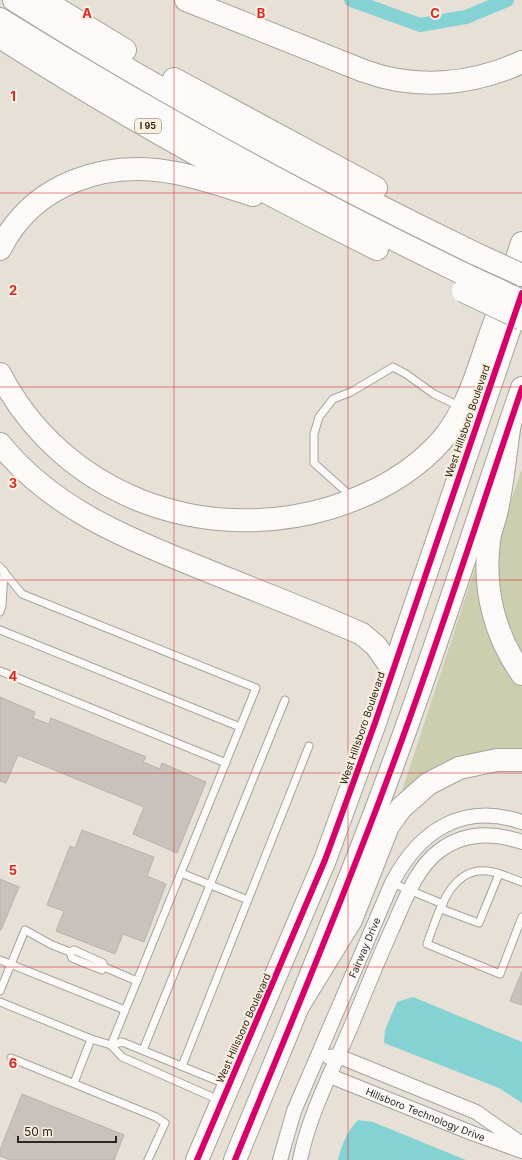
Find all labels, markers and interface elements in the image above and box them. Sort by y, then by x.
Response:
text: A [82,5,92,21]
text: B [257,5,266,21]
text: C [430,5,440,21]
text: 1 [10,88,16,104]
road number: I 95 [135,119,161,133]
text: 2 [9,282,17,298]
street label: West Hillsboro Boulevard [442,363,492,479]
text: 3 [9,475,17,491]
text: 4 [9,668,18,684]
street label: West Hillsboro Boulevard [337,670,387,786]
text: 5 [9,862,17,878]
street label: Fairway Drive [346,915,383,979]
street label: West Hillsboro Boulevard [213,971,273,1085]
text: 6 [9,1055,17,1071]
street label: Hillsboro Technology Drive [364,1085,487,1143]
scale bar [18,1118,116,1144]
text: 50 m [24,1124,53,1139]

